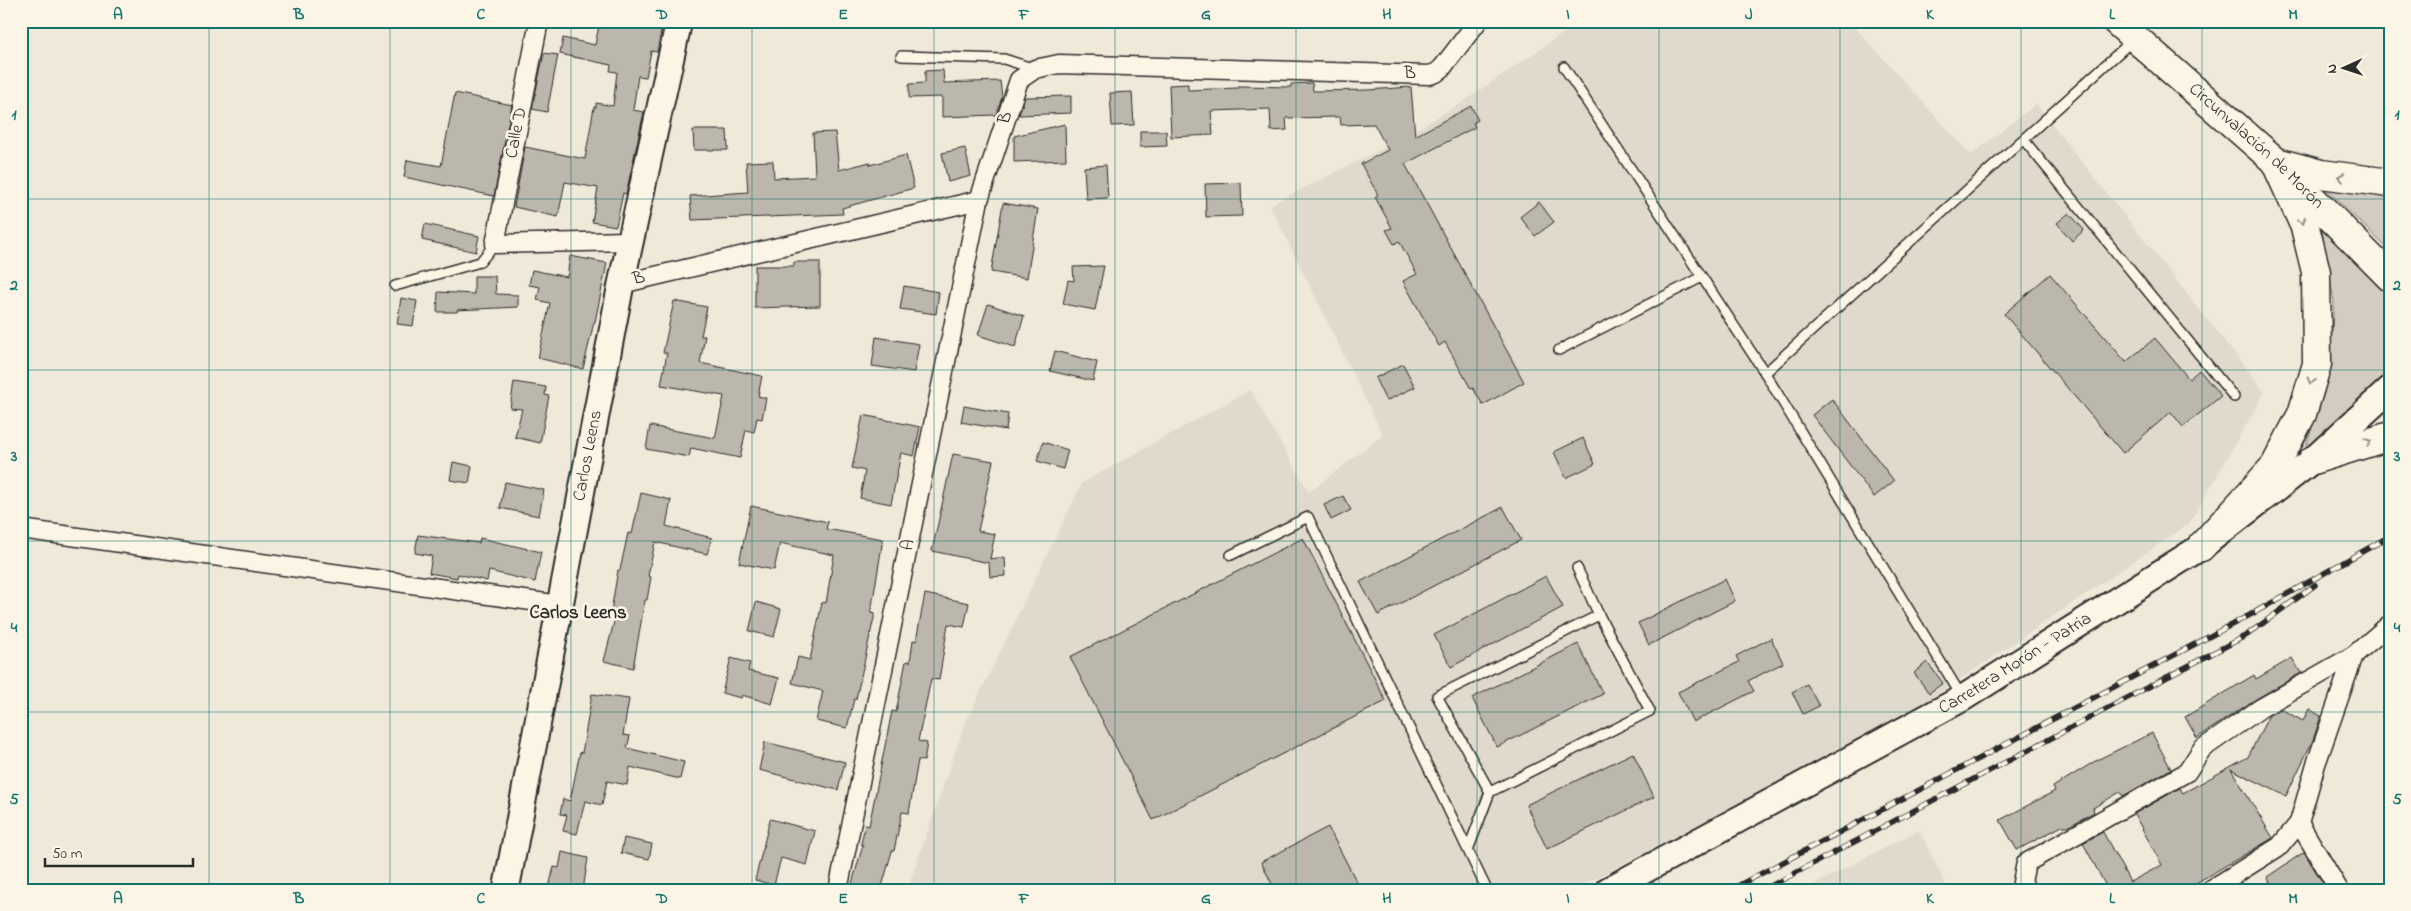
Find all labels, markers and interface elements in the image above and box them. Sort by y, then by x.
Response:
text: A [113,3,123,27]
text: B [293,3,305,27]
text: C [477,3,486,27]
text: D [655,3,668,27]
text: E [838,3,848,27]
text: F [1018,3,1030,27]
text: G [1201,3,1211,27]
text: H [1382,3,1392,27]
text: I [1566,3,1570,27]
text: J [1745,3,1753,27]
text: K [1926,3,1935,27]
text: L [2109,3,2116,27]
text: M [2288,3,2298,27]
north arrow [2318,42,2368,92]
street label: B [1402,61,1417,87]
text: N [2322,63,2343,74]
street label: Circunvalación de Morón [2182,77,2330,216]
text: 1 [11,103,17,127]
text: 1 [2394,103,2400,127]
street label: Calle D [499,105,535,161]
street label: B [992,108,1020,129]
one-way arrow [2337,173,2346,183]
one-way arrow [2296,216,2307,225]
street label: B [629,265,648,293]
text: 2 [9,274,18,298]
text: 2 [2392,274,2401,298]
one-way arrow [2307,377,2317,385]
street label: Carlos Leens [567,408,610,503]
one-way arrow [2363,438,2372,448]
text: 3 [10,445,18,469]
text: 3 [2393,445,2401,469]
street label: A [895,537,923,553]
district label: Carlos Leens [529,600,627,627]
street label: Carretera Morón - Patria [1934,606,2097,722]
text: 4 [10,616,18,640]
text: 4 [2393,616,2401,640]
text: 5 [9,788,19,812]
text: 5 [2392,788,2402,812]
scale bar [45,836,192,868]
text: 50 m [52,843,83,865]
text: A [113,887,123,911]
text: B [293,887,305,911]
text: C [477,887,486,911]
text: D [655,887,668,911]
text: E [838,887,848,911]
text: F [1018,887,1030,911]
text: G [1201,887,1211,911]
text: H [1382,887,1392,911]
text: I [1566,887,1570,911]
text: J [1745,887,1753,911]
text: K [1926,887,1935,911]
text: L [2109,887,2116,911]
text: M [2288,887,2298,911]

